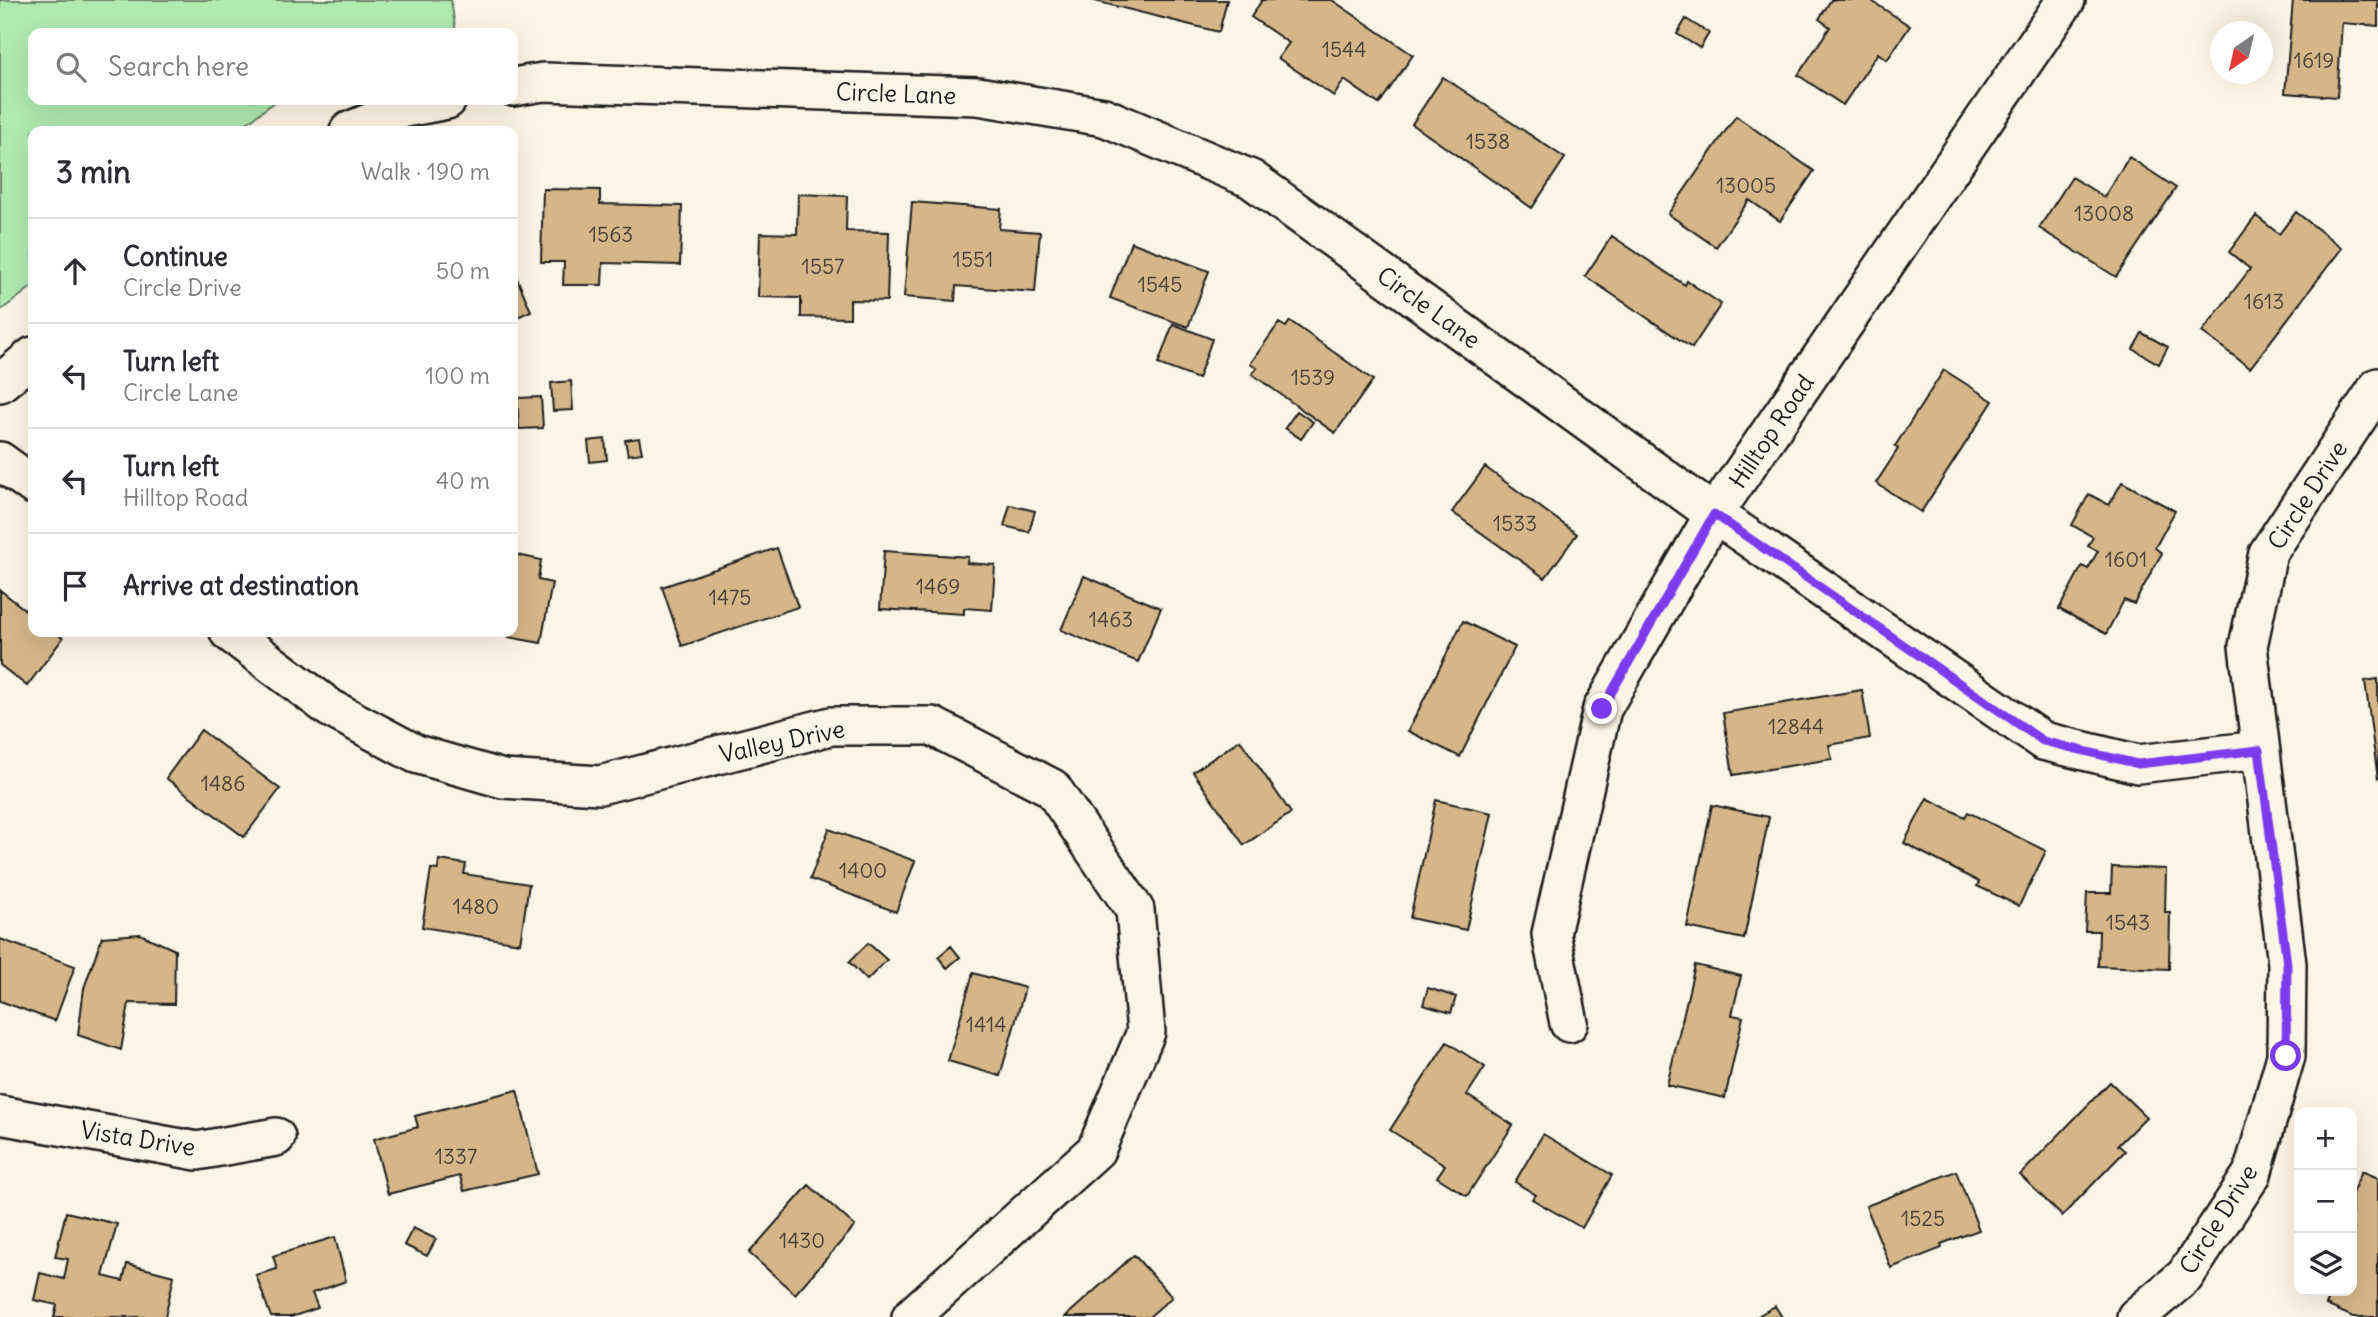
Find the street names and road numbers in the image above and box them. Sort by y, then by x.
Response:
street label: Circle Lane [835,76,957,110]
street label: Circle Lane [1371,259,1487,355]
street label: Hilltop Road [1722,368,1820,494]
street label: Circle Drive [2261,435,2353,555]
street label: Valley Drive [717,713,847,769]
street label: Vista Drive [79,1114,197,1162]
street label: Circle Drive [2172,1159,2264,1279]

